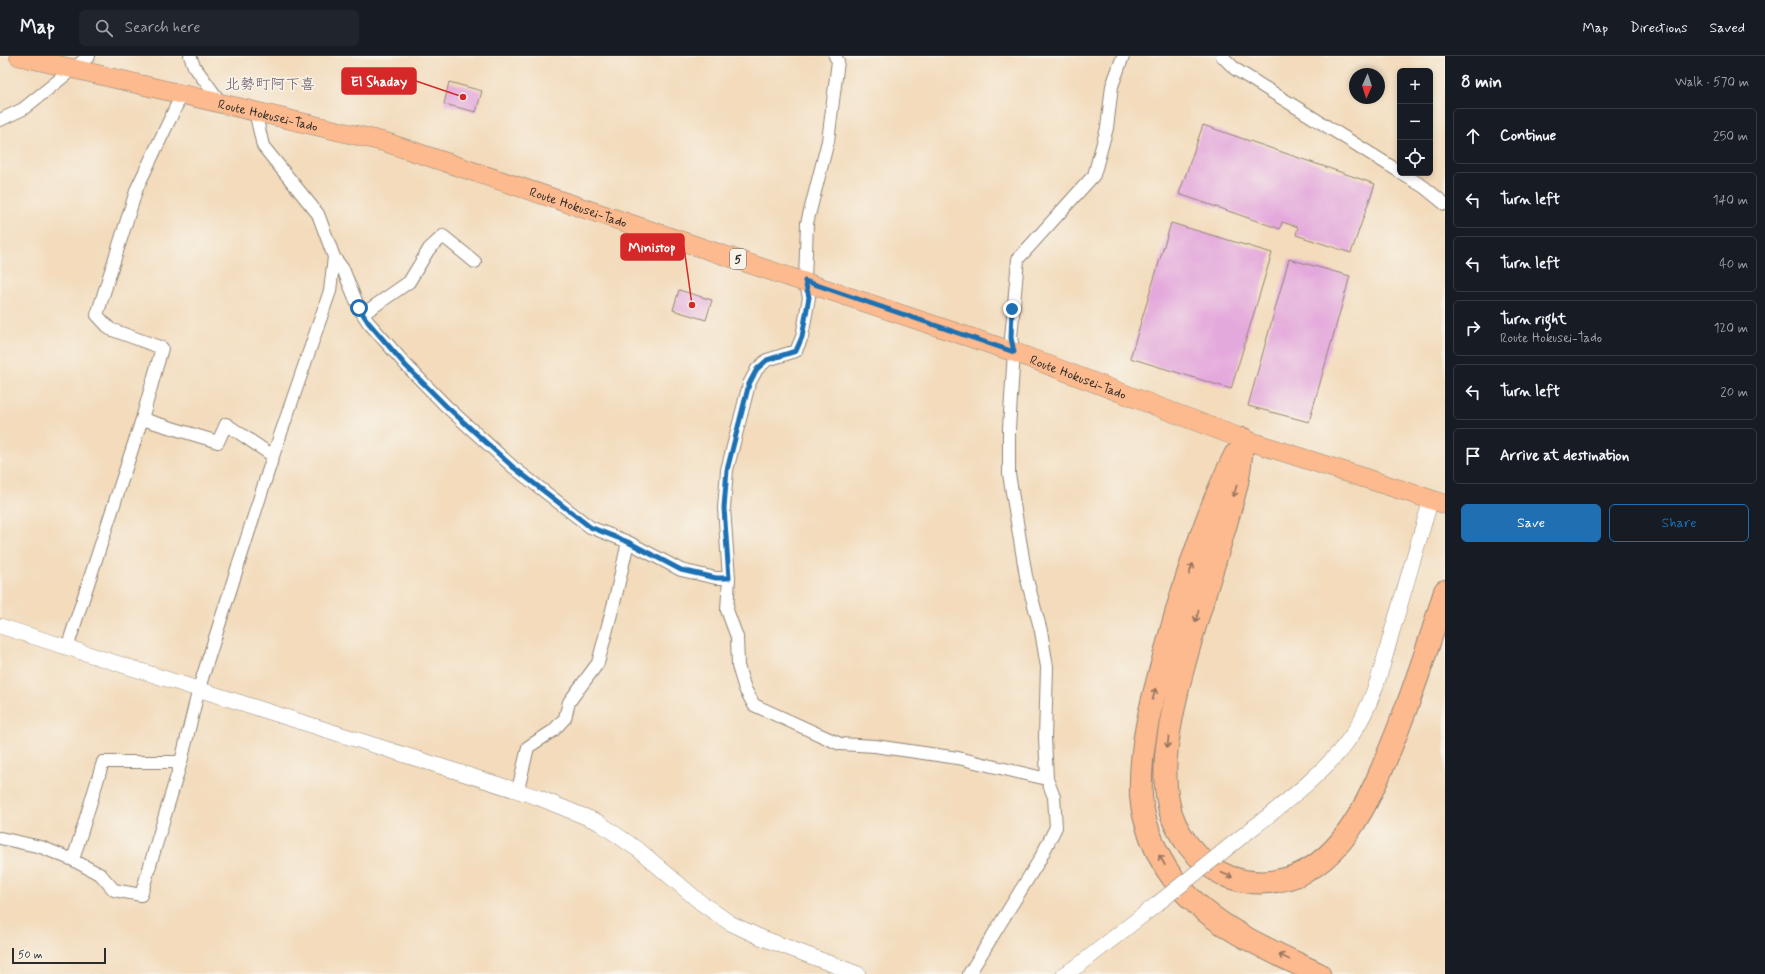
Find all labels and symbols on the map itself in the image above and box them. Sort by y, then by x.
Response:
callout: El Shaday [342,68,416,94]
north arrow [1349,68,1385,104]
text: El Shaday [351,73,407,91]
district label: 北勢町阿下喜 [225,75,315,95]
street label: Route Hokusei-Tado [216,96,320,136]
street label: Route Hokusei-Tado [527,184,629,232]
callout: Ministop [621,234,684,260]
text: Ministop [628,239,676,257]
road number: 5 [730,249,746,269]
route start [350,299,368,317]
route end [1003,300,1021,318]
street label: Route Hokusei-Tado [1027,352,1129,404]
one-way arrow [1231,485,1238,498]
one-way arrow [1187,563,1195,575]
one-way arrow [1193,609,1200,622]
one-way arrow [1151,687,1159,700]
one-way arrow [1165,735,1172,748]
one-way arrow [1158,855,1166,867]
one-way arrow [1221,872,1233,879]
scale bar [12,946,106,965]
one-way arrow [1278,953,1290,960]

